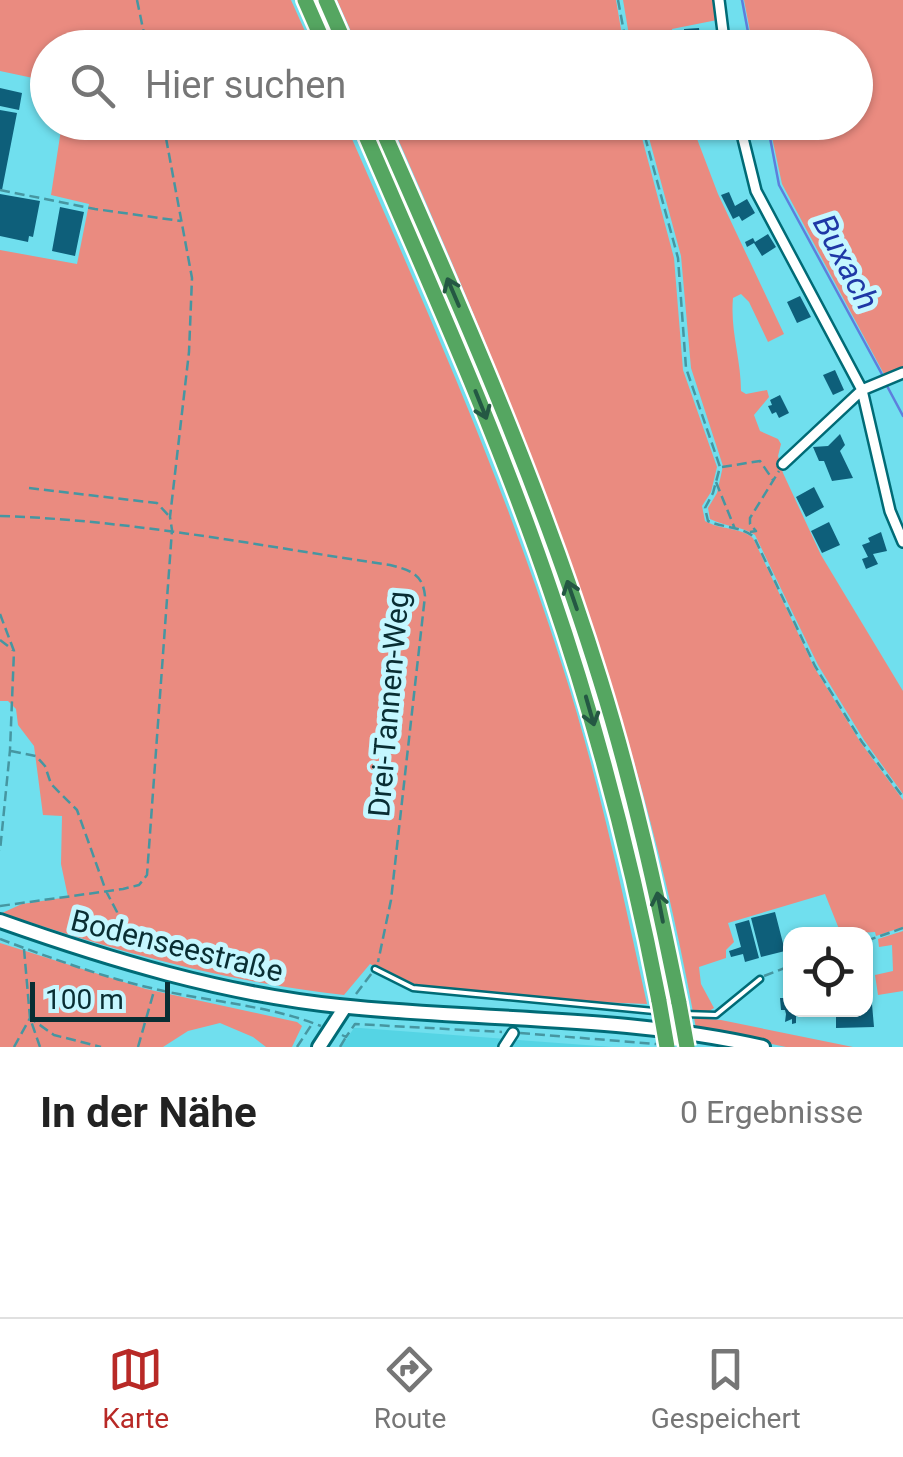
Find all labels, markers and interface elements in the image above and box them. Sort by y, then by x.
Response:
search box [30,30,873,140]
icon: search [65,58,120,113]
text: Hier suchen [145,63,346,107]
water label: Buxach [805,208,887,316]
one-way arrow [443,277,461,308]
one-way arrow [473,389,491,420]
one-way arrow [561,579,579,611]
street label: Drei-Tannen-Weg [361,590,416,818]
one-way arrow [581,695,600,726]
one-way arrow [649,892,668,924]
street label: Bodenseestraße [67,902,287,989]
map controls [783,927,873,1017]
button: locate [783,927,873,1017]
scale bar [30,977,170,1021]
text: 100 m [45,983,124,1016]
text: In der Nähe [40,1088,257,1137]
text: 0 Ergebnisse [680,1093,863,1131]
tab: Karte [102,1342,169,1435]
tab: Route [374,1342,446,1435]
tab: Gespeichert [651,1342,801,1435]

